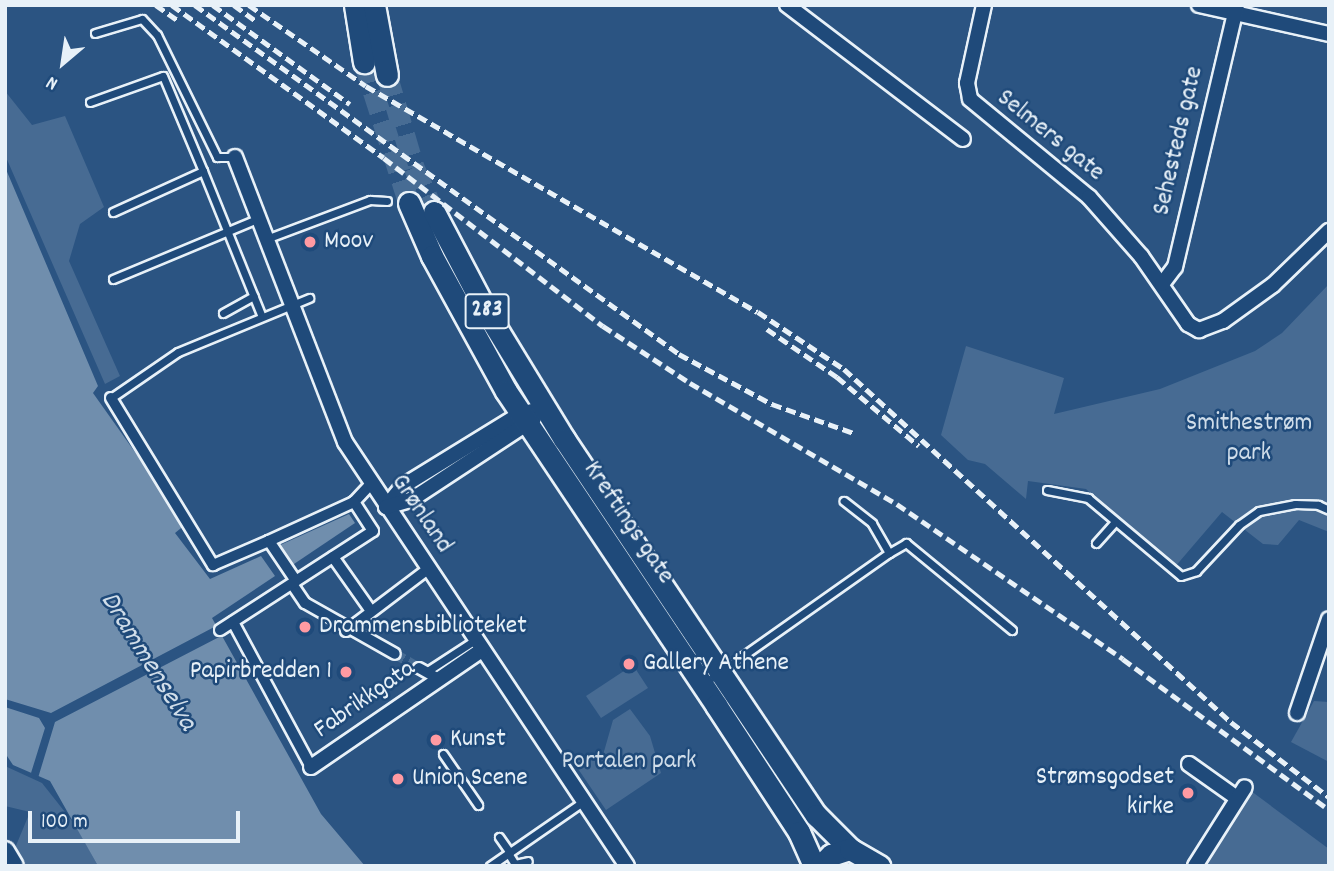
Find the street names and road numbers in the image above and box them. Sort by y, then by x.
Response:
street label: Sehesteds gate [1147,63,1211,219]
street label: Selmers gate [990,83,1110,189]
road number: 283 [464,290,510,332]
street label: Kreftings gate [575,456,681,590]
street label: Grønland [383,468,459,560]
street label: Fabrikkgata [308,654,422,746]

